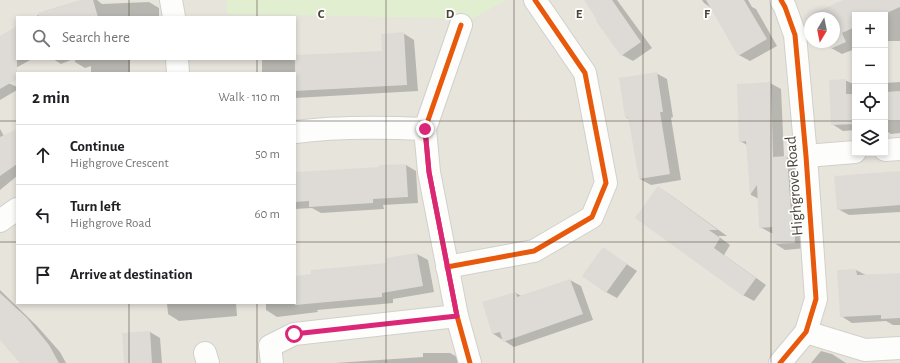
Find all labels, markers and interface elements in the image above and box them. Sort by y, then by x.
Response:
text: C [318,8,325,21]
text: D [446,8,455,21]
text: E [576,8,583,21]
text: F [704,8,711,21]
north arrow [804,12,840,48]
map controls [852,12,888,156]
button: + [852,12,888,48]
search box [16,16,296,60]
icon: search [30,27,52,49]
text: Search here [62,30,130,45]
button: − [852,48,888,84]
button: locate [852,84,888,120]
text: 2 min [32,89,70,106]
text: Walk · 110 m [218,91,280,104]
route end [416,120,434,138]
button: layers [852,120,888,156]
street label: Highgrove Road [783,136,805,236]
text: Continue [70,139,125,154]
icon: ahead [32,144,54,166]
text: 50 m [255,148,280,161]
text: Highgrove Crescent [70,157,169,170]
text: Turn left [70,199,121,214]
icon: left [32,204,54,226]
text: 60 m [254,208,280,221]
text: Highgrove Road [70,217,151,230]
icon: arrive [32,264,54,286]
text: Arrive at destination [70,267,193,282]
route start [285,325,303,343]

